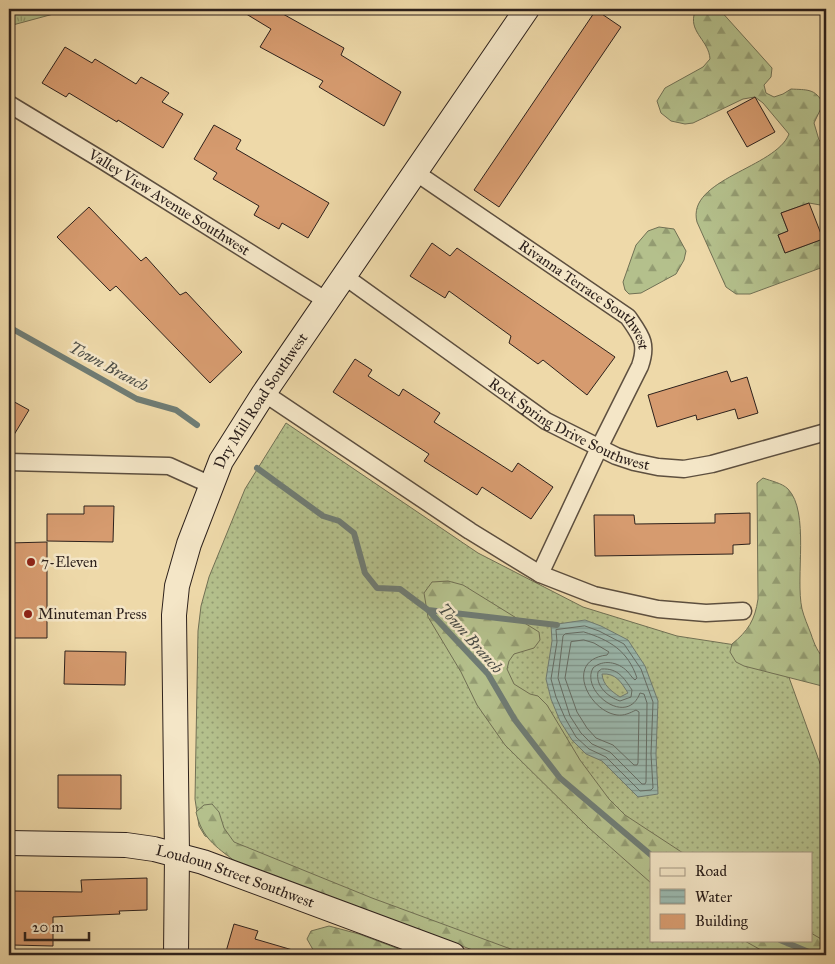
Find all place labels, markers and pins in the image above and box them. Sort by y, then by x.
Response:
place label: 7-Eleven [41,553,97,571]
marker: 7-Eleven [25,556,37,568]
place label: Minuteman Press [38,605,147,623]
marker: Minuteman Press [22,608,34,620]

